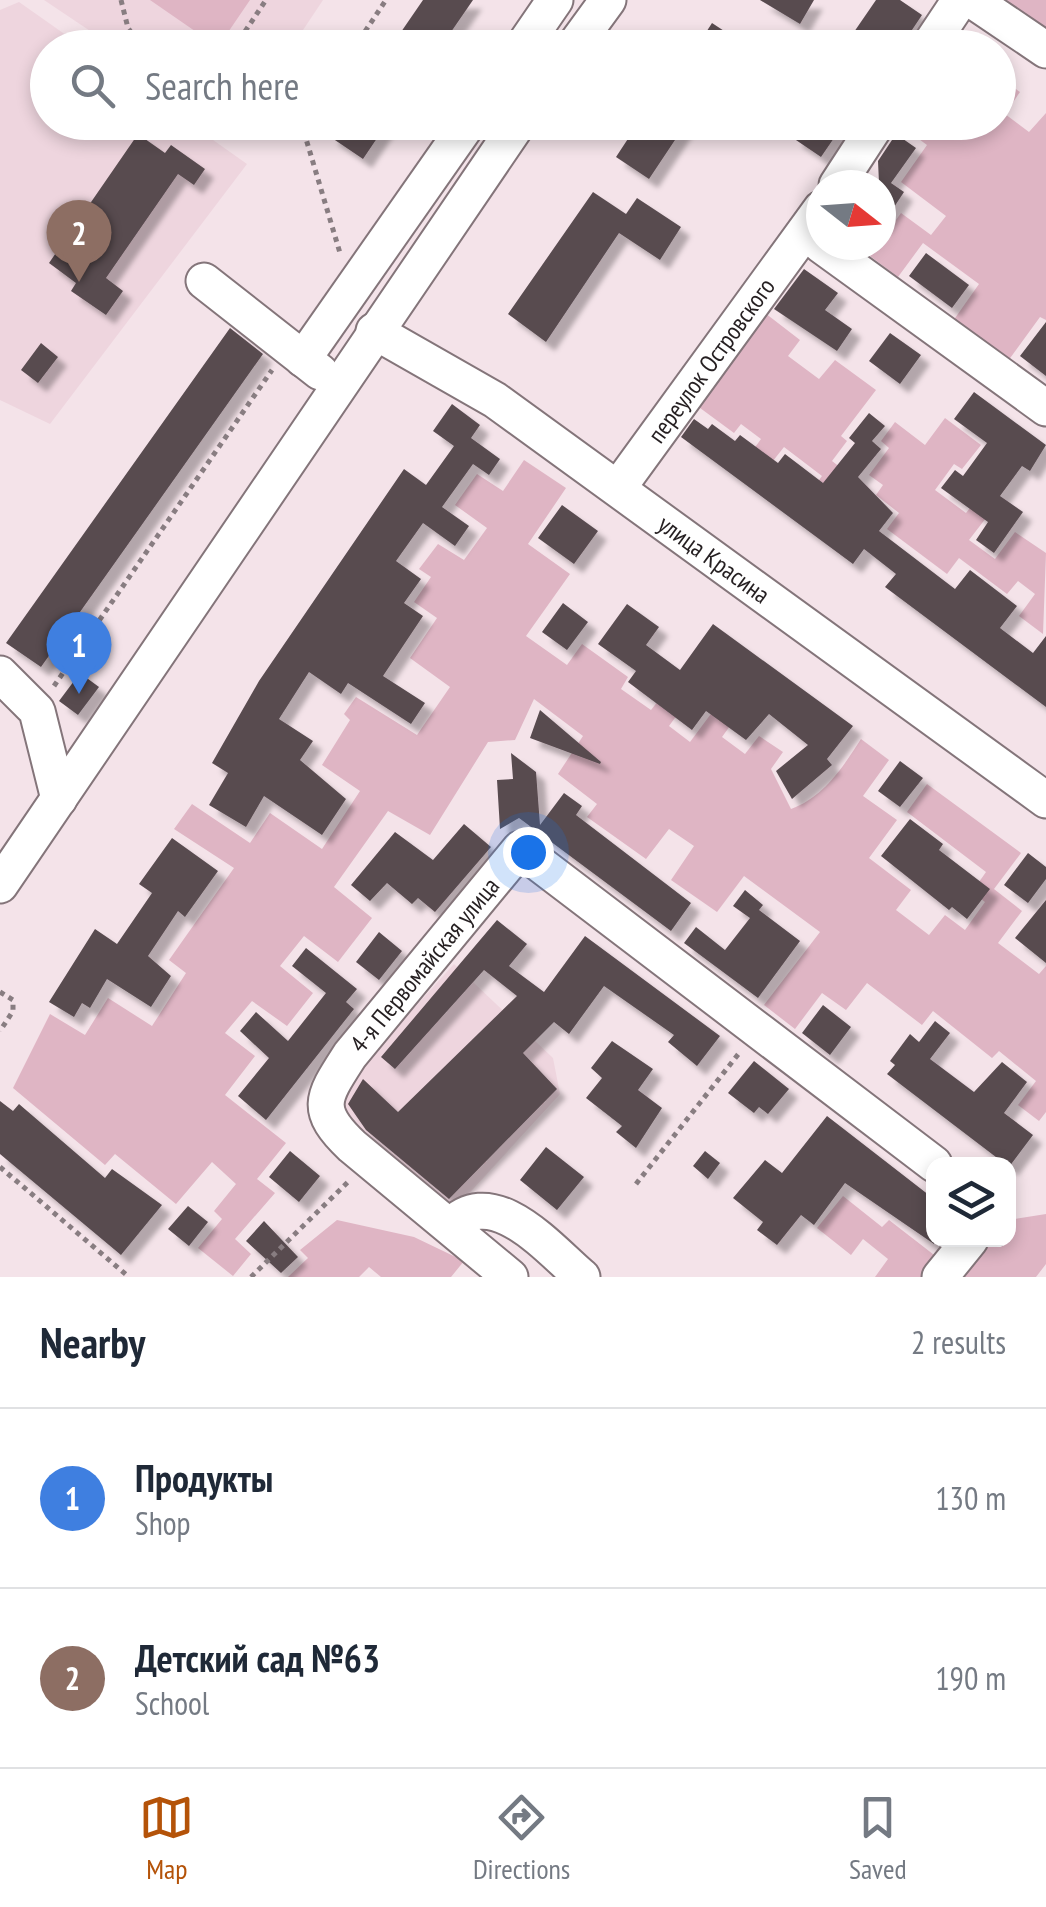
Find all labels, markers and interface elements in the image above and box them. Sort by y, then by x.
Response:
search box [30,30,1016,140]
icon: search [65,58,120,113]
text: Search here [145,61,299,110]
north arrow [806,170,896,260]
pin: 2 [46,200,112,282]
street label: переулок Островского [640,271,782,449]
street label: улица Красина [652,508,776,610]
pin: 1 [46,612,112,694]
your location [503,827,554,878]
street label: 4-я Первомайская улица [343,871,506,1059]
map controls [926,1157,1016,1247]
button: layers [926,1157,1016,1247]
text: Nearby [40,1315,145,1370]
text: 2 results [911,1321,1006,1363]
text: Продукты [135,1453,273,1502]
text: 1 [65,1477,80,1519]
text: 130 m [935,1477,1006,1519]
text: Shop [135,1502,191,1544]
text: Детский сад №63 [135,1633,380,1682]
text: 2 [65,1657,80,1699]
text: 190 m [935,1657,1006,1699]
text: School [135,1682,209,1724]
tab: Map [139,1790,194,1887]
tab: Directions [473,1790,570,1887]
tab: Saved [849,1790,907,1887]

